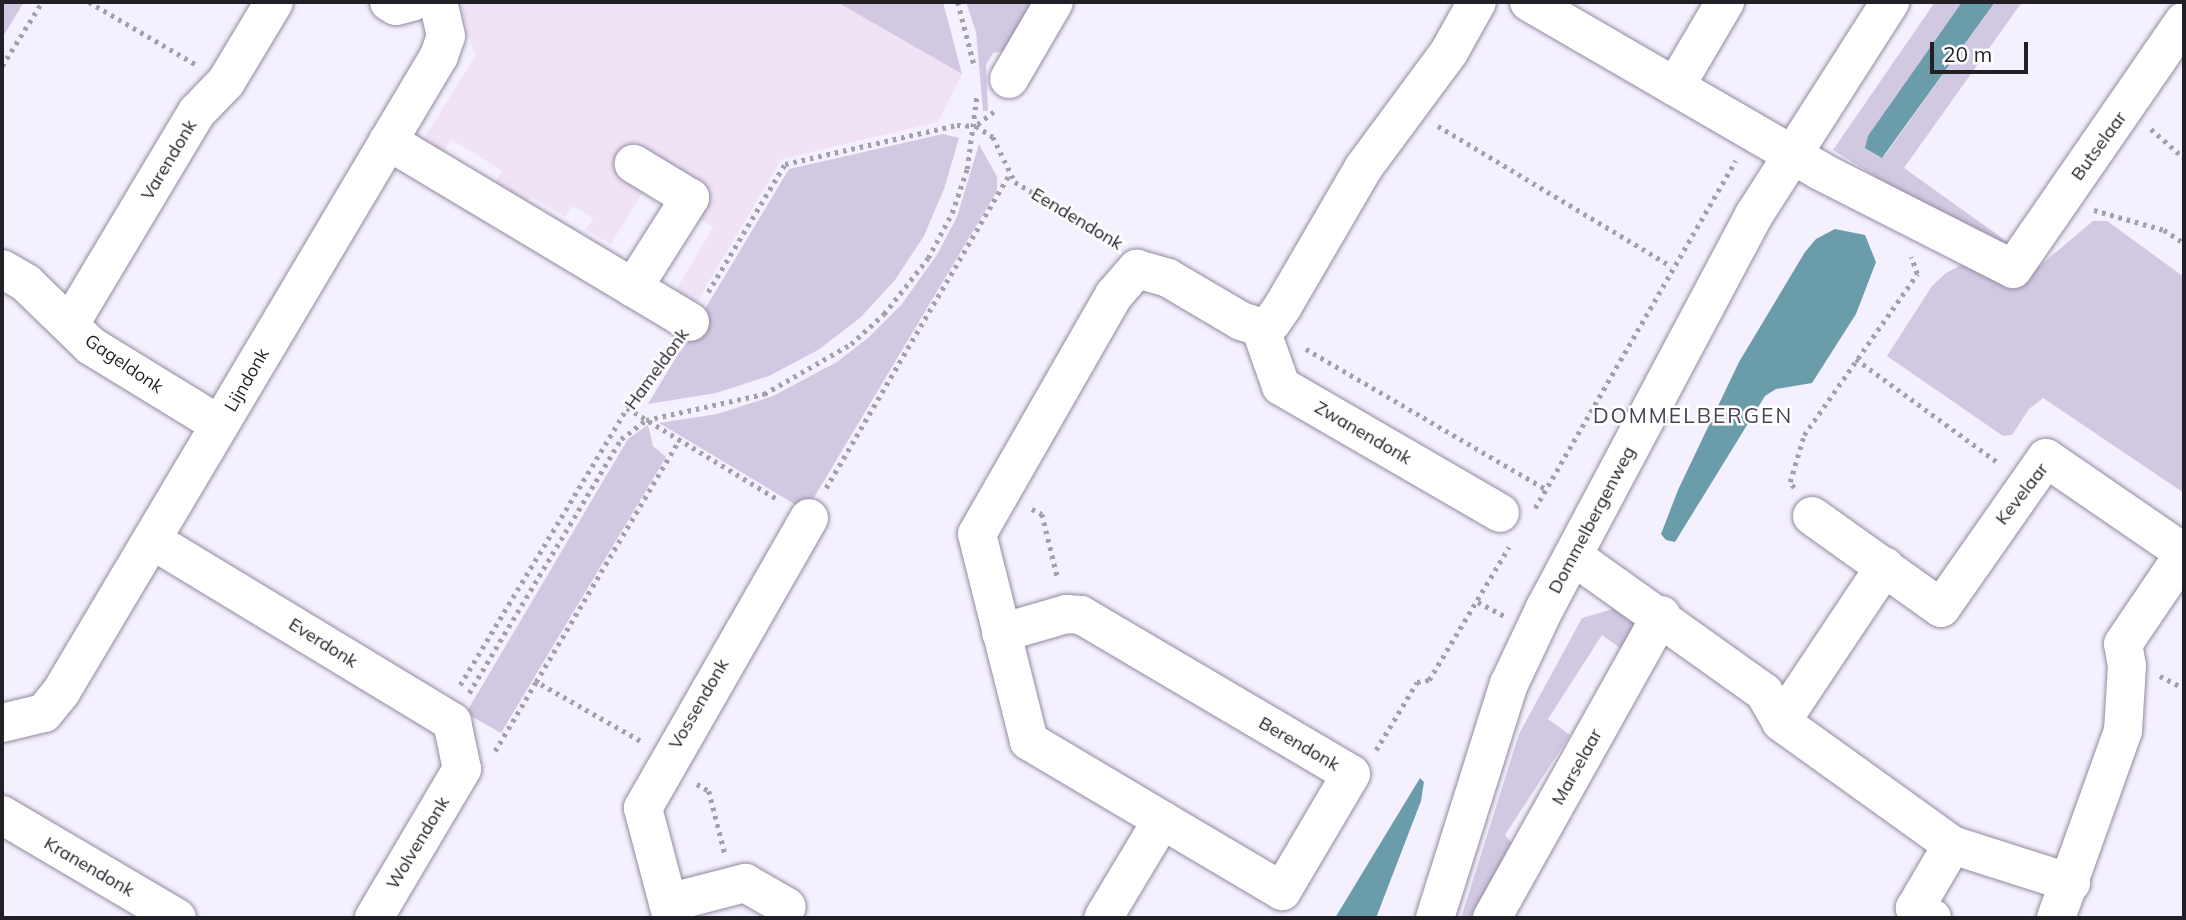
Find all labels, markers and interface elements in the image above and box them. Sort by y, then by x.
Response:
scale bar [1934,28,2032,72]
text: 20 m [1943,41,1992,67]
street label: Butselaar [2067,107,2131,185]
street label: Varendonk [137,116,201,204]
street label: Eendendonk [1027,183,1127,255]
street label: Hameldonk [620,324,694,414]
street label: Gageldonk [81,330,167,398]
street label: Lijndonk [220,344,274,416]
street label: Zwanendonk [1311,397,1415,469]
district label: DOMMELBERGEN [1594,402,1792,428]
street label: Dommelbergenweg [1544,443,1640,597]
street label: Kevelaar [1991,459,2053,529]
street label: Everdonk [285,613,361,673]
street label: Vossendonk [664,655,734,753]
street label: Berendonk [1255,712,1343,776]
street label: Marselaar [1547,725,1607,809]
street label: Wolvendonk [382,793,454,893]
street label: Kranendonk [40,833,138,901]

